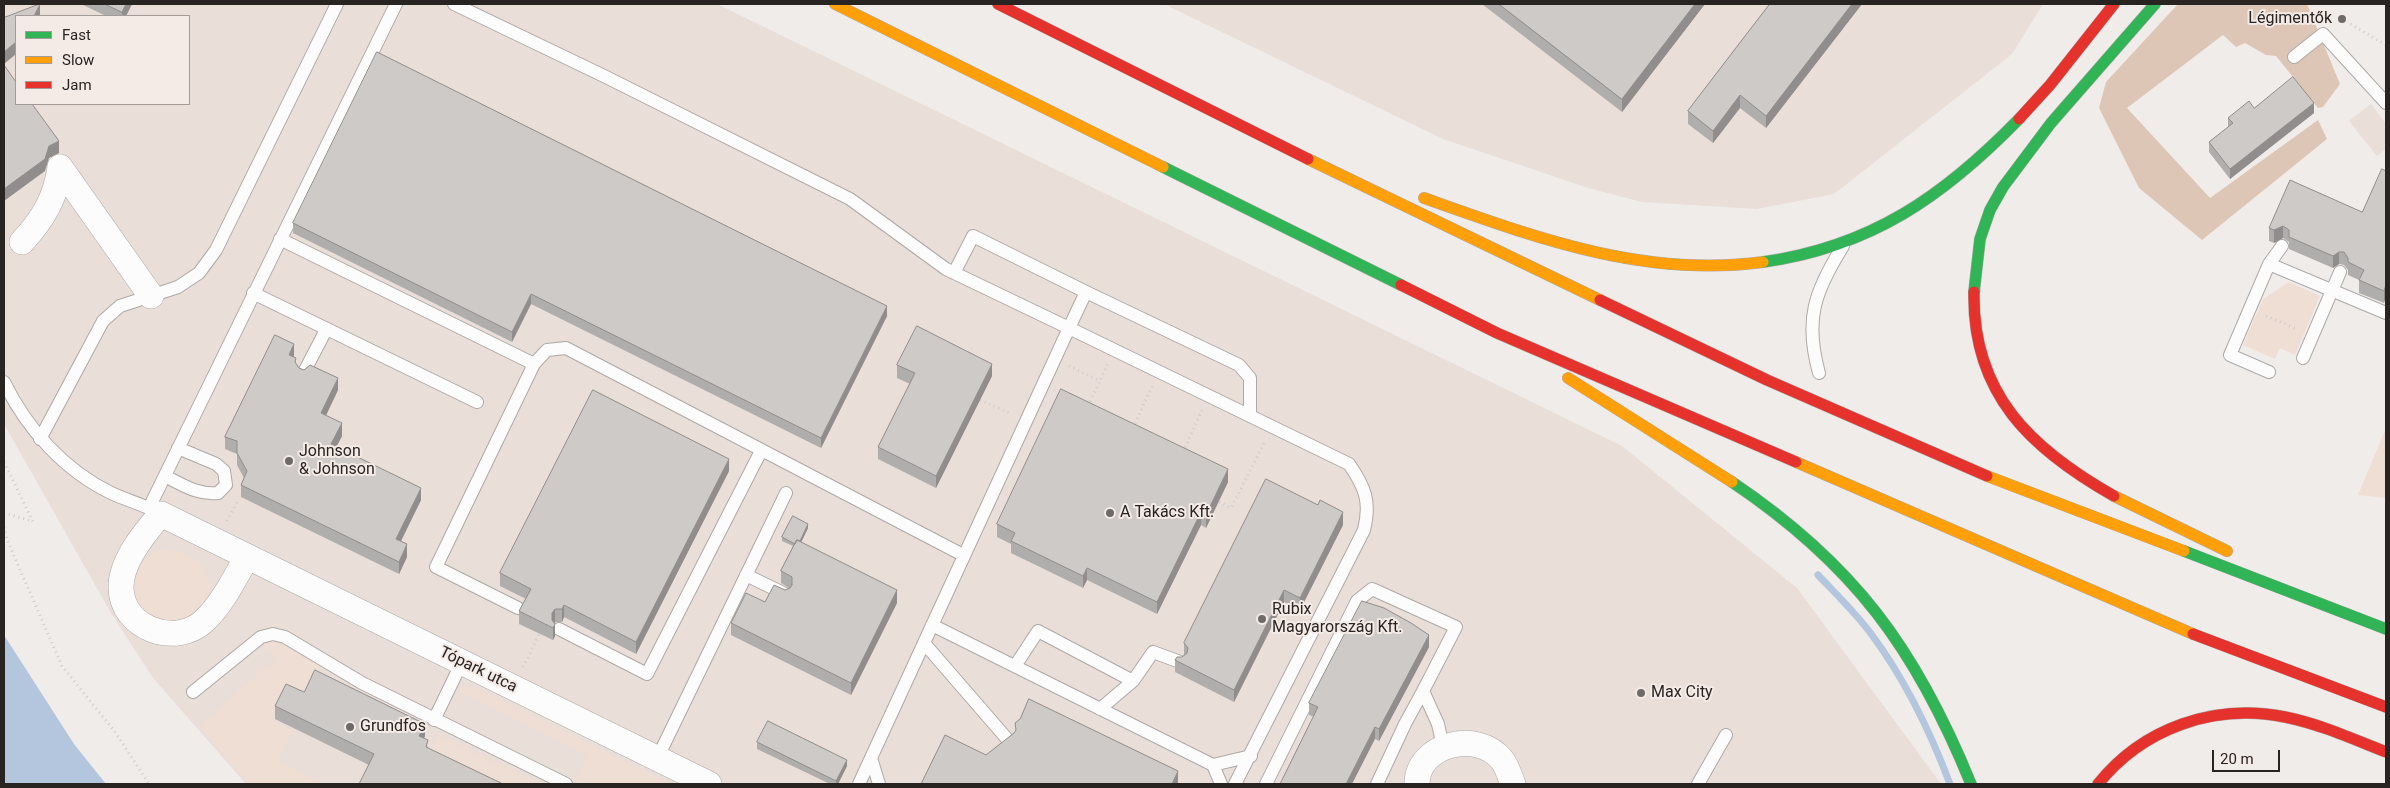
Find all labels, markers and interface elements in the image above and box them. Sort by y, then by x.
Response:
place label: Légimentők [2248,9,2332,29]
marker: Légimentők [2336,13,2348,25]
legend [15,15,190,105]
text: Fast [62,26,91,44]
text: Slow [62,51,94,69]
text: Jam [62,76,92,94]
place label: Johnson & Johnson [299,442,375,480]
marker: Johnson & Johnson [283,455,295,467]
place label: A Takács Kft. [1120,503,1214,523]
marker: A Takács Kft. [1104,507,1116,519]
place label: Rubix Magyarország Kft. [1272,600,1403,638]
marker: Rubix Magyarország Kft. [1256,613,1268,625]
street label: Tópark utca [436,643,520,697]
place label: Max City [1651,683,1713,703]
marker: Max City [1635,687,1647,699]
place label: Grundfos [360,717,426,737]
marker: Grundfos [344,721,356,733]
scale bar [2215,740,2282,772]
text: 20 m [2220,750,2254,768]

